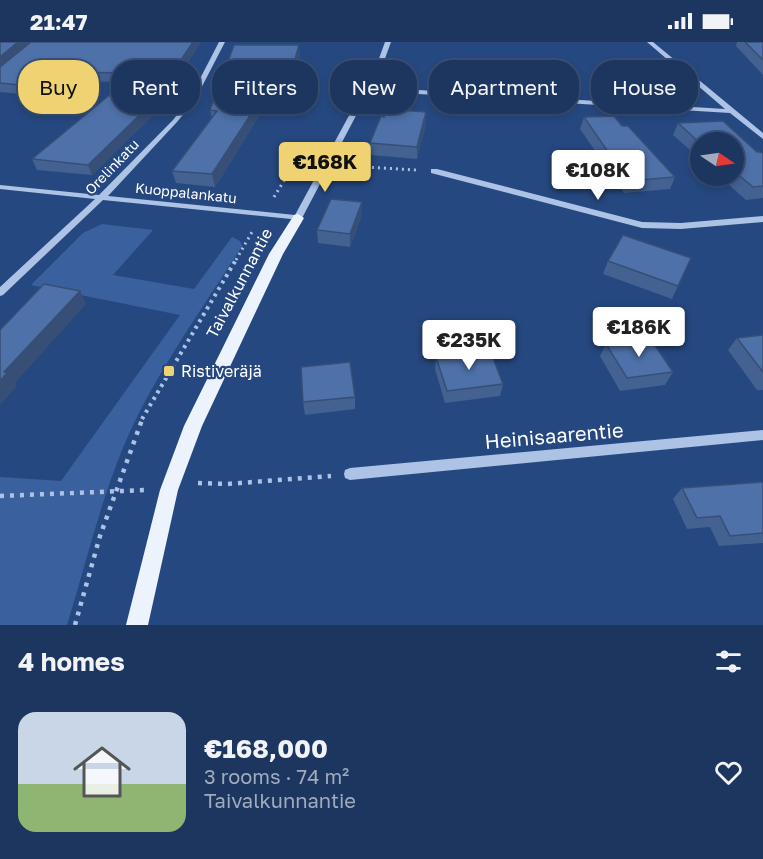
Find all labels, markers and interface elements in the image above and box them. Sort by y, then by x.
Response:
text: 21:47 [30,8,88,35]
chip: Buy [18,60,99,114]
chip: Rent [111,60,200,114]
chip: Filters [212,60,318,114]
chip: New [330,60,417,114]
chip: Apartment [429,60,579,114]
chip: House [591,60,698,114]
north arrow [690,132,744,186]
map controls [690,132,744,186]
street label: Orelinkatu [81,135,142,198]
pin: €168K [283,142,367,193]
text: €168K [293,149,357,173]
pin: €108K [556,150,640,201]
text: €108K [566,157,630,181]
street label: Kuoppalankatu [134,179,238,206]
street label: Taivalkunnantie [202,225,276,341]
pin: €186K [597,307,681,358]
text: €186K [607,314,671,338]
pin: €235K [427,320,511,371]
text: €235K [436,327,502,351]
place label: Ristiveräjä [181,361,262,381]
marker: Ristiveräjä [162,364,176,378]
street label: Heinisaarentie [483,417,624,453]
icon: filters [712,645,745,678]
text: 4 homes [18,646,125,677]
text: €168,000 [204,733,328,764]
icon: home [66,736,138,808]
icon: heart [712,756,745,789]
text: 3 rooms · 74 m² [204,764,349,788]
text: Taivalkunnantie [204,788,356,812]

